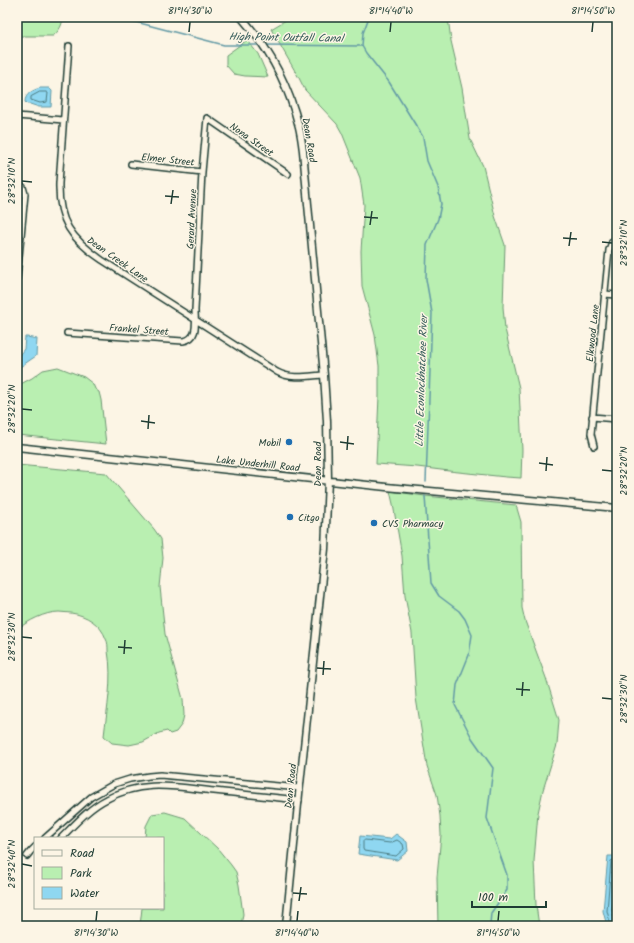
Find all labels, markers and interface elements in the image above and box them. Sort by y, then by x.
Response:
text: 81°14'30"W [168,3,212,19]
text: 81°14'40"W [369,3,413,19]
text: 81°14'50"W [571,3,615,19]
water label: High Point Outfall Canal [229,28,346,48]
street label: Dean Road [297,117,321,165]
street label: Nona Street [226,119,277,161]
street label: Elmer Street [140,149,195,171]
text: 28°32'10"N [4,158,20,204]
street label: Gerard Avenue [182,188,202,250]
text: 28°32'10"N [616,220,632,266]
street label: Dean Creek Lane [83,233,152,287]
street label: Elkwood Lane [582,303,604,363]
water label: Little Econlockhatchee River [411,313,433,447]
street label: Frankel Street [109,320,169,340]
text: 28°32'20"N [4,384,20,434]
place label: Mobil [259,435,282,451]
marker: Mobil [284,437,294,447]
street label: Dean Road [310,440,326,487]
text: 28°32'20"N [616,446,632,496]
street label: Lake Underhill Road [215,452,302,476]
place label: Citgo [298,510,320,526]
marker: Citgo [285,512,295,522]
place label: CVS Pharmacy [382,516,444,532]
marker: CVS Pharmacy [369,518,379,528]
text: 28°32'30"N [4,612,20,661]
text: 28°32'30"N [616,674,632,723]
street label: Dean Road [281,762,301,809]
legend [34,837,164,909]
text: 28°32'40"N [4,839,20,888]
text: Road [70,844,95,863]
text: Park [70,864,92,883]
scale bar [472,883,546,909]
text: Water [70,884,100,903]
text: 100 m [478,888,509,907]
text: 81°14'30"W [74,925,118,941]
text: 81°14'40"W [275,925,319,941]
text: 81°14'50"W [476,925,520,941]

